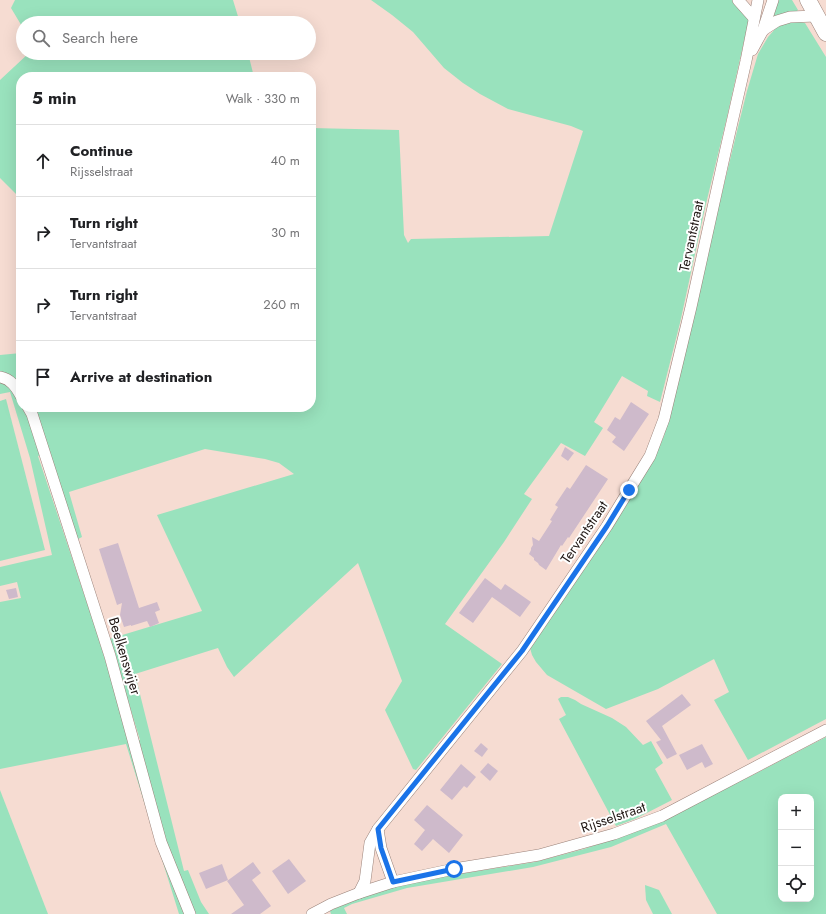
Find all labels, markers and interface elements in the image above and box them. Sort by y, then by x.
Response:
search box [16,16,316,60]
icon: search [30,27,52,49]
text: Search here [62,27,138,49]
text: 5 min [32,86,76,110]
text: Walk · 330 m [226,89,300,108]
text: Continue [70,140,133,162]
icon: ahead [32,150,54,172]
text: 40 m [271,151,300,170]
text: Rijsselstraat [70,162,133,181]
street label: Tervantstraat [674,198,708,273]
text: Turn right [70,212,138,234]
icon: right [32,222,54,244]
text: 30 m [271,223,300,242]
text: Tervantstraat [70,234,137,253]
text: Turn right [70,284,138,306]
icon: right [32,294,54,316]
text: 260 m [263,295,300,314]
text: Tervantstraat [70,306,137,325]
icon: arrive [32,366,54,388]
text: Arrive at destination [70,366,212,388]
route end [620,481,638,499]
street label: Tervantstraat [556,496,613,567]
street label: Beelkenswijer [104,615,146,697]
map controls [778,794,814,902]
button: + [778,794,814,830]
street label: Rijsselstraat [578,796,649,837]
button: − [778,830,814,866]
route start [445,860,463,878]
button: locate [778,866,814,902]

